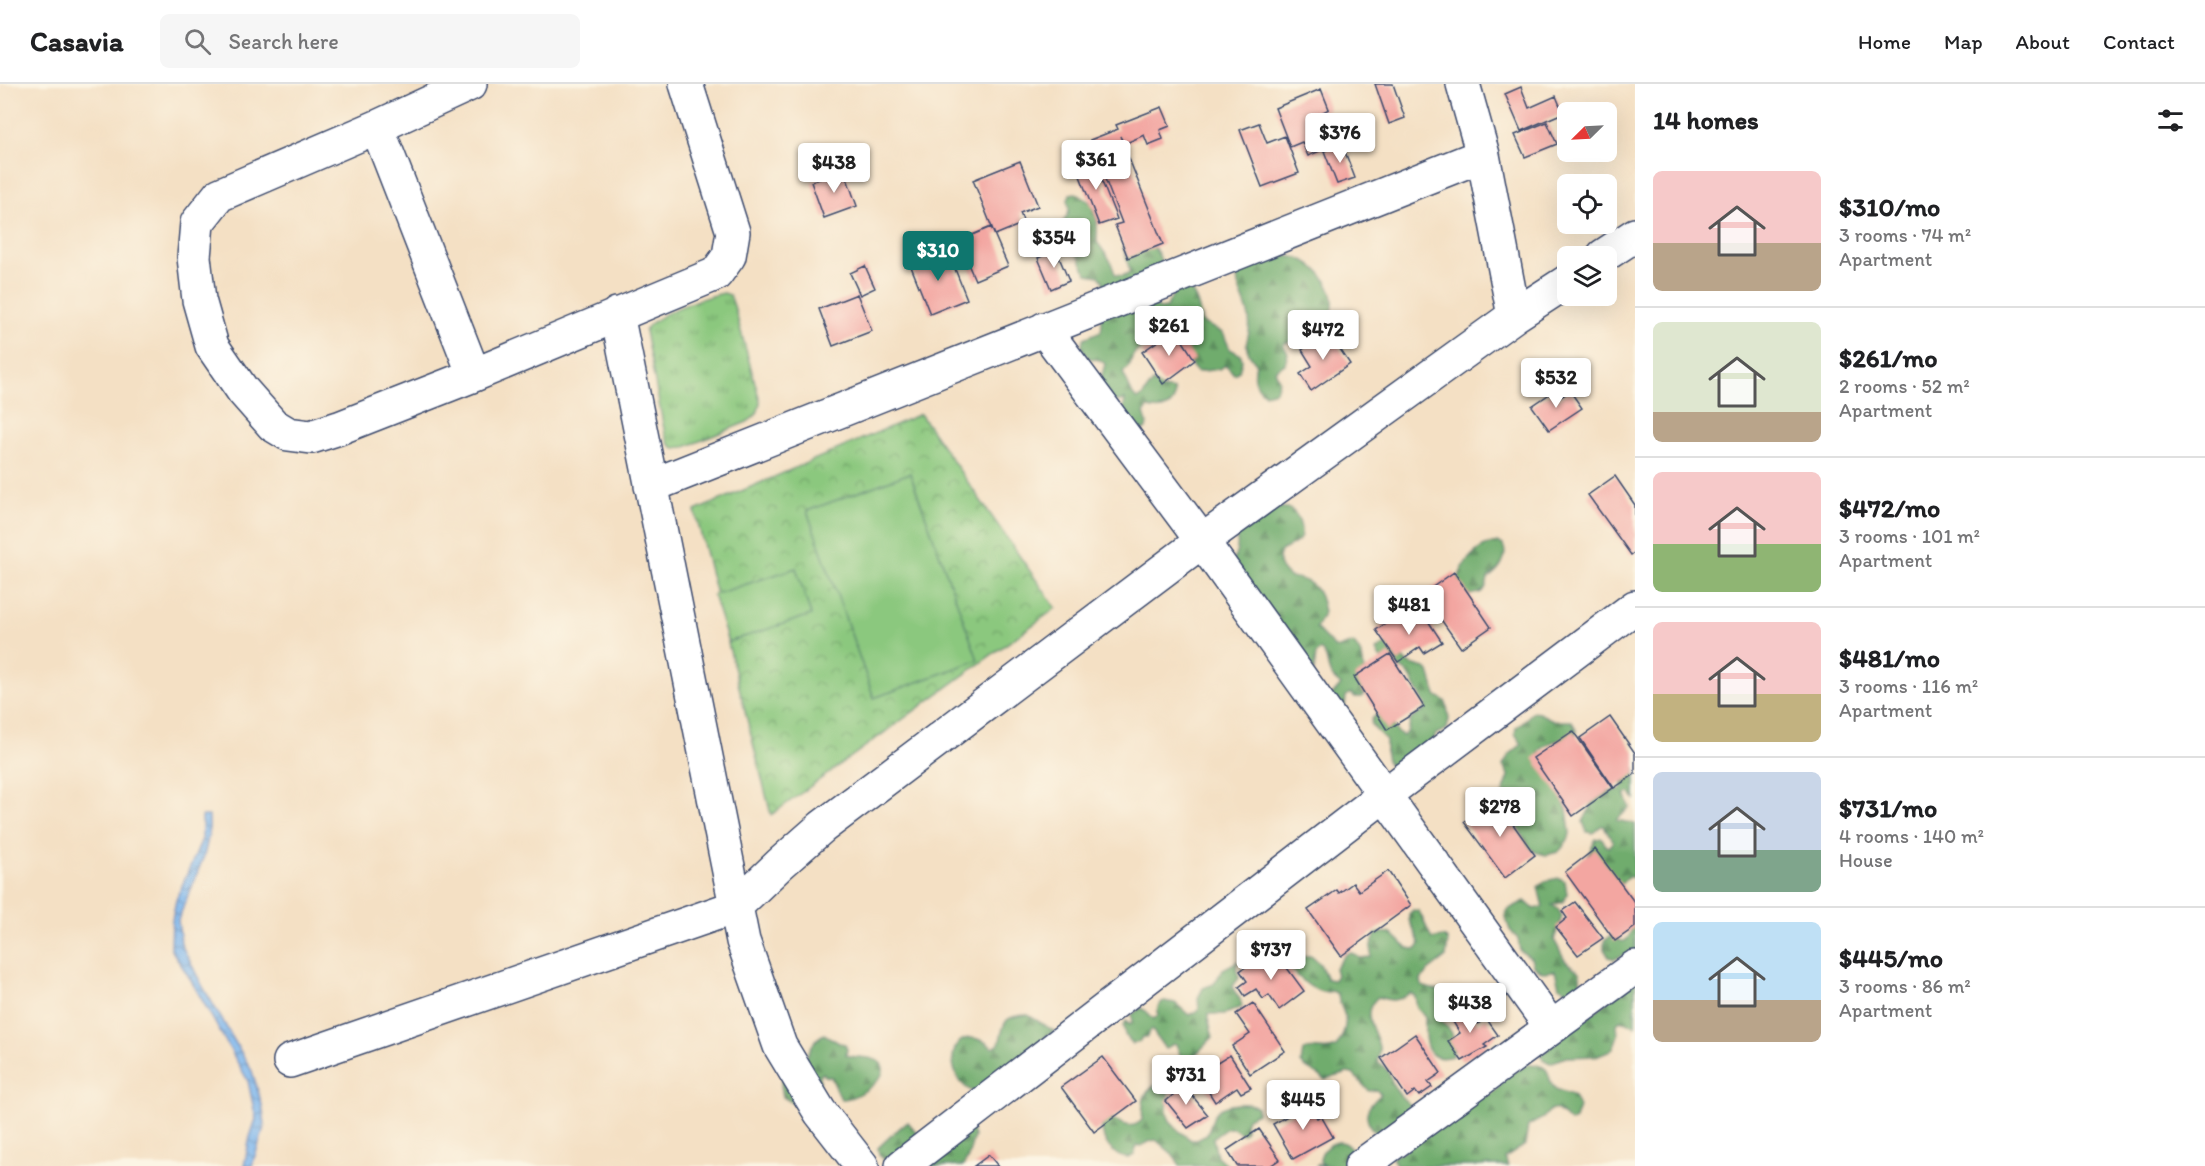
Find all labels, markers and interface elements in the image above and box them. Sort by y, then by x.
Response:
search box [160,14,580,68]
text: Casavia [30,24,124,58]
icon: search [181,25,214,58]
text: Search here [229,28,339,55]
text: Home [1858,29,1911,54]
text: Map [1944,29,1983,54]
text: About [2016,29,2070,54]
text: Contact [2103,29,2175,54]
north arrow [1557,102,1617,162]
map controls [1557,102,1617,306]
text: 14 homes [1653,104,1759,136]
icon: filters [2154,104,2187,137]
pin: $376 [1304,113,1376,164]
text: $376 [1319,120,1361,144]
pin: $361 [1060,140,1132,191]
pin: $438 [798,143,870,194]
text: $361 [1076,147,1116,171]
text: $438 [812,150,856,174]
button: locate [1557,174,1617,234]
text: $310/mo [1839,191,1940,223]
icon: home [1701,195,1773,267]
pin: $354 [1018,218,1090,269]
text: 3 rooms · 74 m² [1839,223,1971,247]
text: $354 [1032,225,1076,249]
pin: $310 [902,231,974,282]
text: $310 [917,238,959,262]
button: layers [1557,246,1617,306]
text: Apartment [1839,247,1932,271]
pin: $261 [1133,306,1205,357]
pin: $472 [1287,310,1359,361]
text: $261 [1149,313,1189,337]
text: $472 [1302,317,1344,341]
text: $261/mo [1839,342,1938,374]
icon: home [1701,346,1773,418]
pin: $532 [1520,358,1592,409]
text: $532 [1535,365,1577,389]
text: 2 rooms · 52 m² [1839,374,1970,398]
text: Apartment [1839,398,1932,422]
text: $472/mo [1839,492,1940,524]
icon: home [1701,496,1773,568]
text: 3 rooms · 101 m² [1839,524,1980,548]
text: Apartment [1839,548,1932,572]
pin: $481 [1373,585,1445,636]
text: $481 [1388,592,1430,616]
text: $481/mo [1839,642,1940,674]
icon: home [1701,646,1773,718]
text: 3 rooms · 116 m² [1839,674,1978,698]
text: Apartment [1839,698,1932,722]
pin: $278 [1464,787,1536,838]
text: $731/mo [1839,792,1937,824]
text: $278 [1479,794,1521,818]
icon: home [1701,796,1773,868]
text: 4 rooms · 140 m² [1839,824,1984,848]
text: House [1839,848,1893,872]
pin: $737 [1235,930,1307,981]
text: $737 [1251,937,1291,961]
text: $445/mo [1839,942,1943,974]
icon: home [1701,946,1773,1018]
text: 3 rooms · 86 m² [1839,974,1971,998]
pin: $438 [1434,983,1506,1034]
text: $438 [1448,990,1492,1014]
text: Apartment [1839,998,1932,1022]
pin: $731 [1150,1055,1222,1106]
text: $731 [1166,1062,1206,1086]
pin: $445 [1267,1080,1339,1131]
text: $445 [1281,1087,1325,1111]

